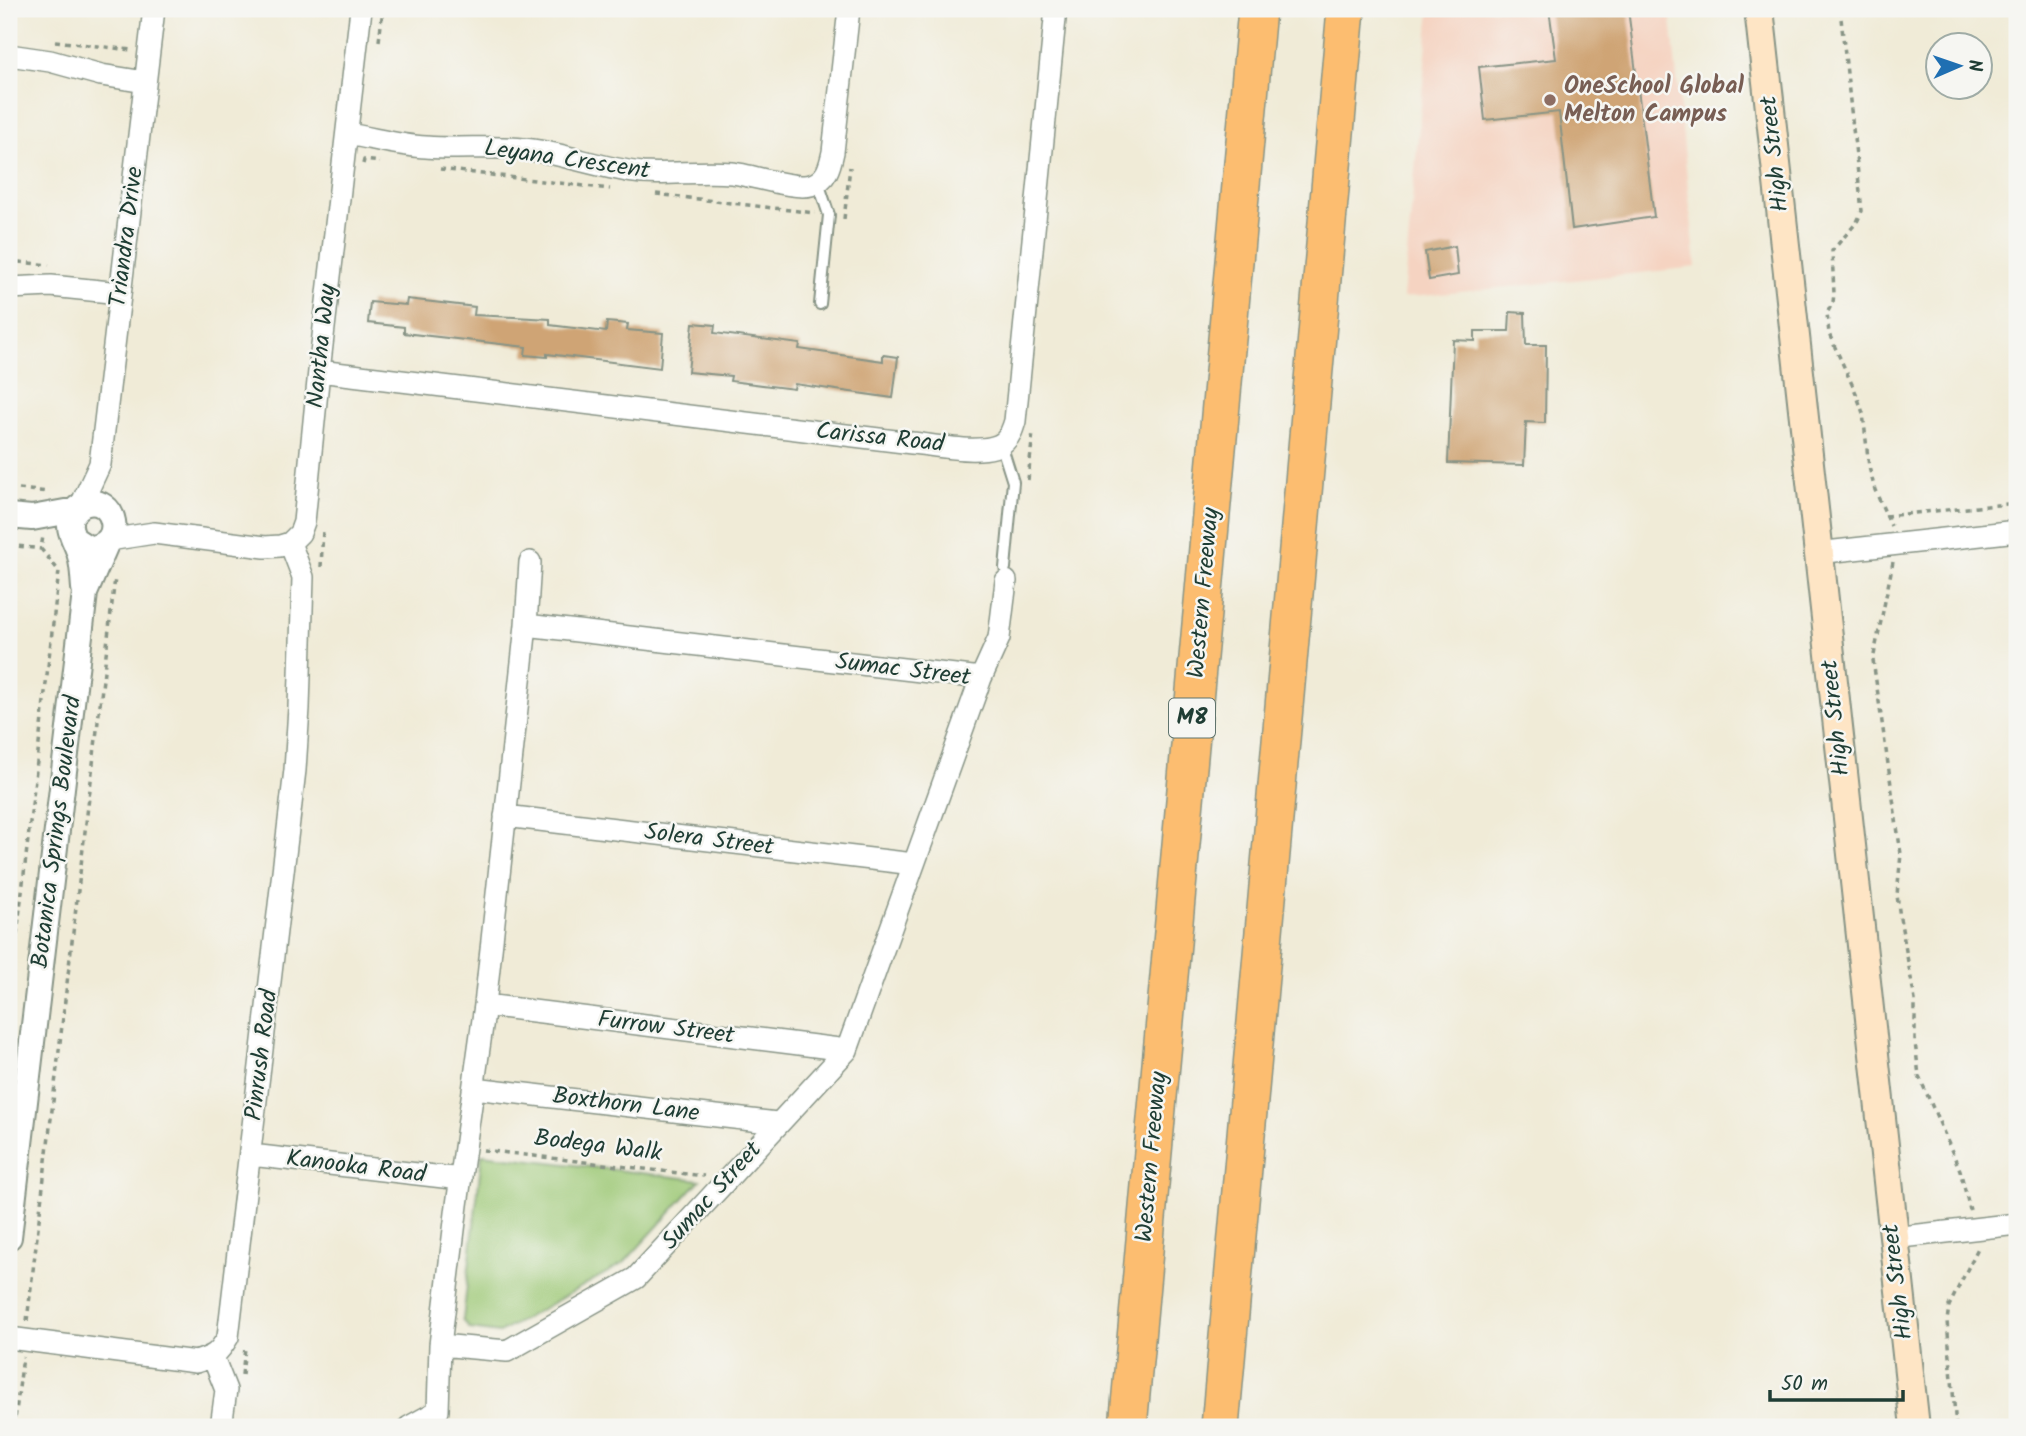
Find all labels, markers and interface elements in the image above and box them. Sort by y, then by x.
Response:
north arrow [1924,32,1994,102]
text: N [1959,59,1989,72]
place label: OneSchool Global Melton Campus [1564,67,1744,134]
marker: OneSchool Global Melton Campus [1542,92,1558,108]
street label: High Street [1749,93,1800,214]
street label: Leyana Crescent [482,129,653,191]
street label: Triandra Drive [99,164,155,310]
street label: Nantha Way [296,281,348,410]
street label: Carissa Road [814,412,947,464]
street label: Western Freeway [1177,505,1231,680]
street label: Sumac Street [833,642,973,698]
street label: High Street [1810,657,1861,778]
street label: Botanica Springs Boulevard [21,692,93,971]
road number: M8 [1169,698,1215,738]
street label: Solera Street [642,813,777,867]
street label: Pinrush Road [235,986,290,1123]
street label: Furrow Street [595,1000,737,1056]
street label: Western Freeway [1125,1069,1179,1244]
street label: Boxthorn Lane [550,1077,702,1133]
street label: Bodega Walk [532,1119,665,1173]
street label: Sumac Street [652,1132,772,1260]
street label: Kanooka Road [284,1139,429,1195]
street label: High Street [1871,1221,1924,1342]
scale bar [1770,1359,1904,1403]
text: 50 m [1781,1368,1828,1401]

